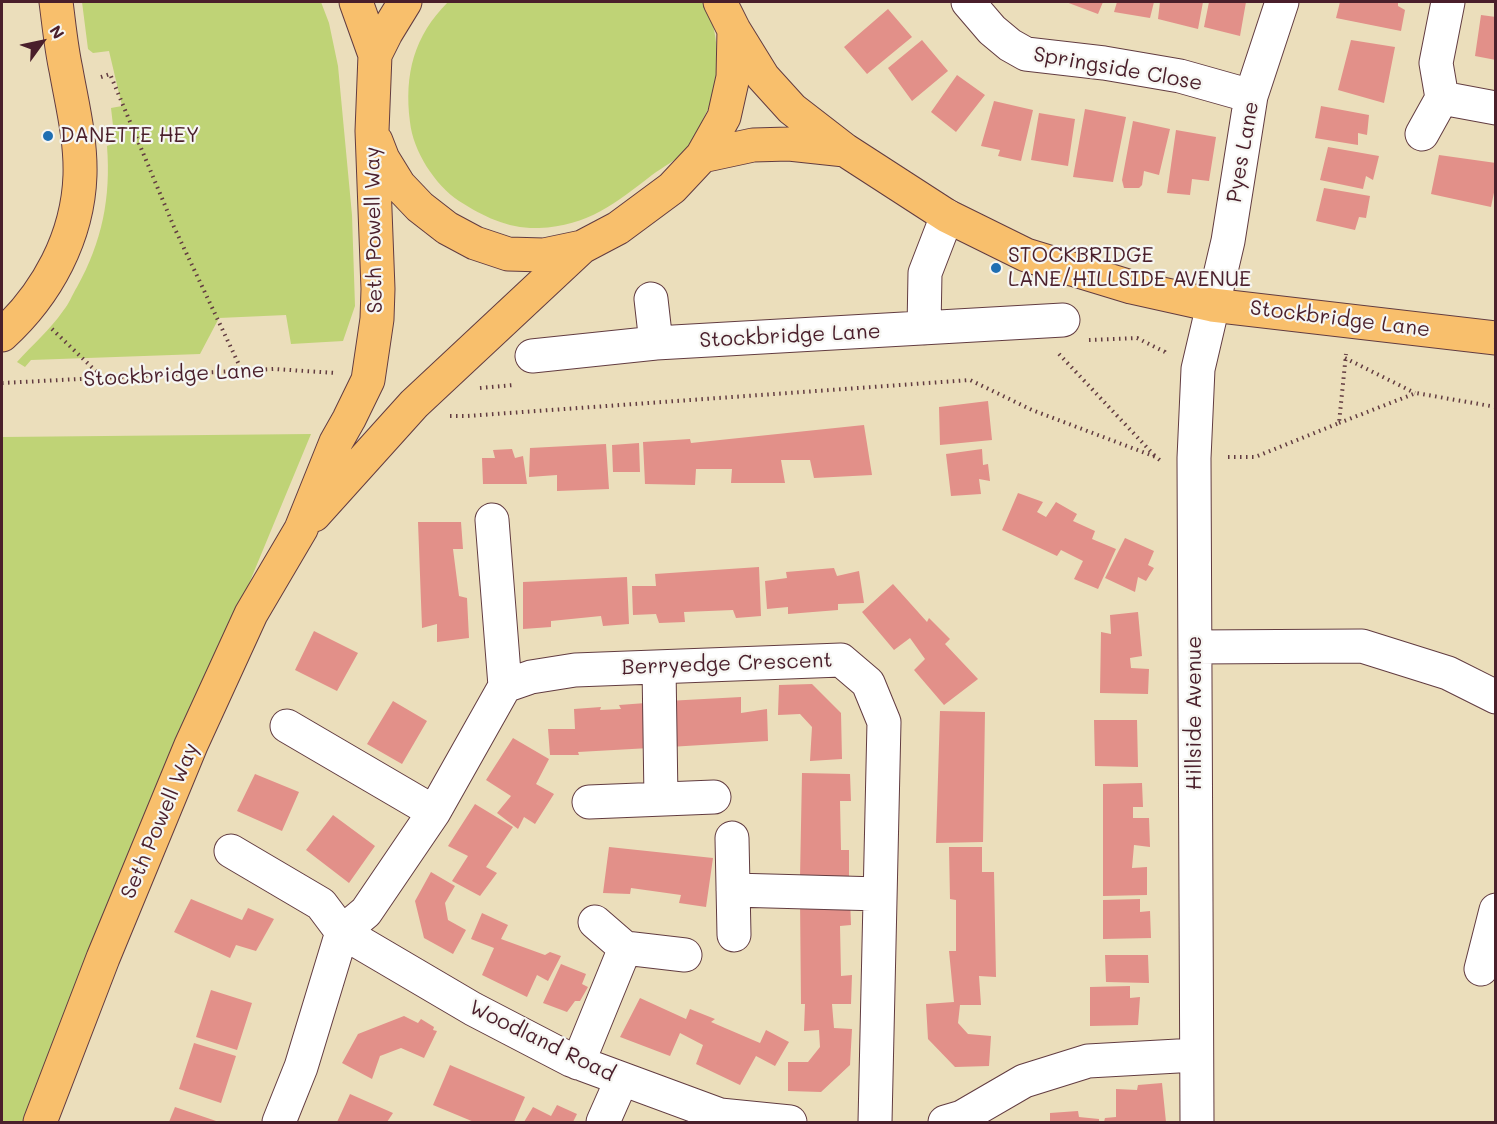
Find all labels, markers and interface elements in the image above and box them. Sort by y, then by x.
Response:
north arrow [12,12,72,72]
text: N [45,21,70,43]
street label: Springside Close [1032,42,1204,96]
street label: Pyes Lane [1222,99,1264,205]
place label: DANETTE HEY [60,123,199,149]
marker: DANETTE HEY [41,129,55,143]
street label: Seth Powell Way [360,146,388,314]
place label: STOCKBRIDGE LANE/HILLSIDE AVENUE [1008,243,1251,293]
marker: STOCKBRIDGE LANE/HILLSIDE AVENUE [989,261,1003,275]
street label: Stockbridge Lane [1248,295,1432,343]
street label: Stockbridge Lane [699,319,881,353]
street label: Stockbridge Lane [83,358,265,392]
street label: Hillside Avenue [1182,636,1208,790]
street label: Berryedge Crescent [621,648,833,680]
street label: Seth Powell Way [116,739,204,903]
street label: Woodland Road [465,995,619,1087]

